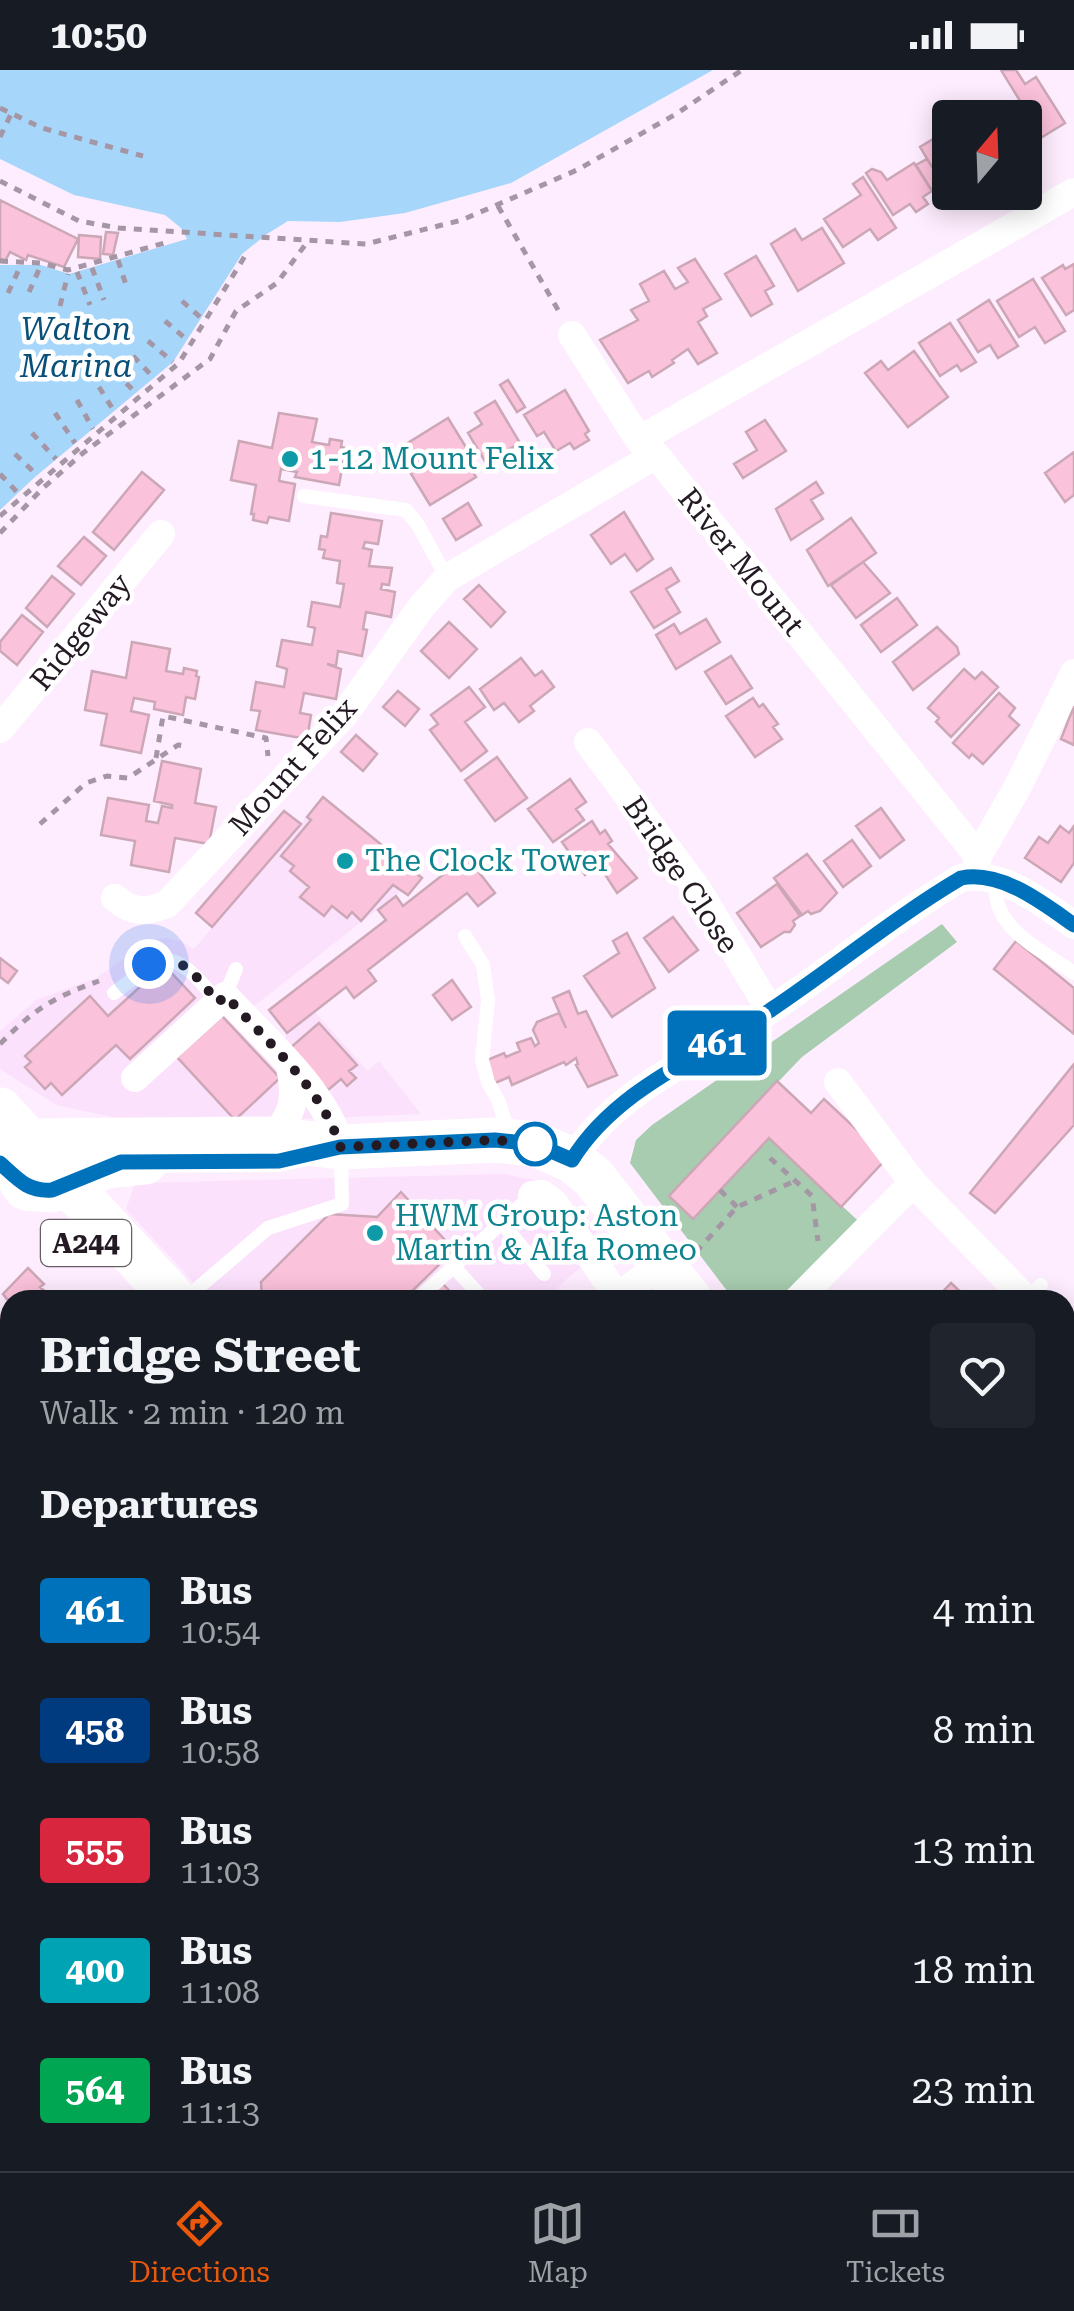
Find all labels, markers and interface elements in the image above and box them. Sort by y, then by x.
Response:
text: 10:50 [50,13,147,57]
north arrow [932,100,1042,210]
map controls [932,100,1042,210]
water label: Walton Marina [19,310,132,385]
place label: 1-12 Mount Felix [310,441,555,476]
marker: 1-12 Mount Felix [279,448,301,470]
street label: River Mount [671,481,811,642]
street label: Ridgeway [23,566,138,697]
street label: Mount Felix [222,690,364,843]
street label: Bridge Close [616,790,747,960]
place label: The Clock Tower [365,843,610,878]
marker: The Clock Tower [334,850,356,872]
your location [124,939,174,989]
line badge: 461 [660,1010,774,1076]
text: 461 [688,1023,746,1064]
unlabelled marker [514,1123,556,1165]
place label: HWM Group: Aston Martin & Alfa Romeo [395,1198,697,1267]
road number: A244 [41,1220,131,1266]
marker: HWM Group: Aston Martin & Alfa Romeo [364,1222,386,1244]
button: heart [930,1323,1035,1428]
text: Bridge Street [40,1328,361,1384]
text: Walk · 2 min · 120 m [40,1394,344,1432]
text: Departures [40,1483,258,1527]
text: Bus [180,1569,252,1613]
text: 4 min [933,1588,1035,1632]
text: 461 [66,1590,124,1631]
text: 10:54 [180,1613,260,1651]
text: Bus [180,1689,252,1733]
text: 8 min [933,1708,1035,1752]
text: 458 [66,1710,124,1751]
text: 10:58 [180,1733,260,1771]
text: Bus [180,1809,252,1853]
text: 13 min [912,1828,1035,1872]
text: 555 [66,1830,124,1871]
text: 11:03 [180,1853,260,1891]
text: Bus [180,1929,252,1973]
text: 18 min [912,1948,1035,1992]
text: 400 [66,1950,124,1991]
text: 11:08 [180,1973,260,2011]
text: Bus [180,2049,252,2093]
text: 23 min [912,2068,1035,2112]
text: 564 [66,2070,124,2111]
text: 11:13 [180,2093,260,2131]
tab: Directions [129,2196,270,2289]
tab: Map [528,2196,588,2289]
tab: Tickets [846,2196,945,2289]

